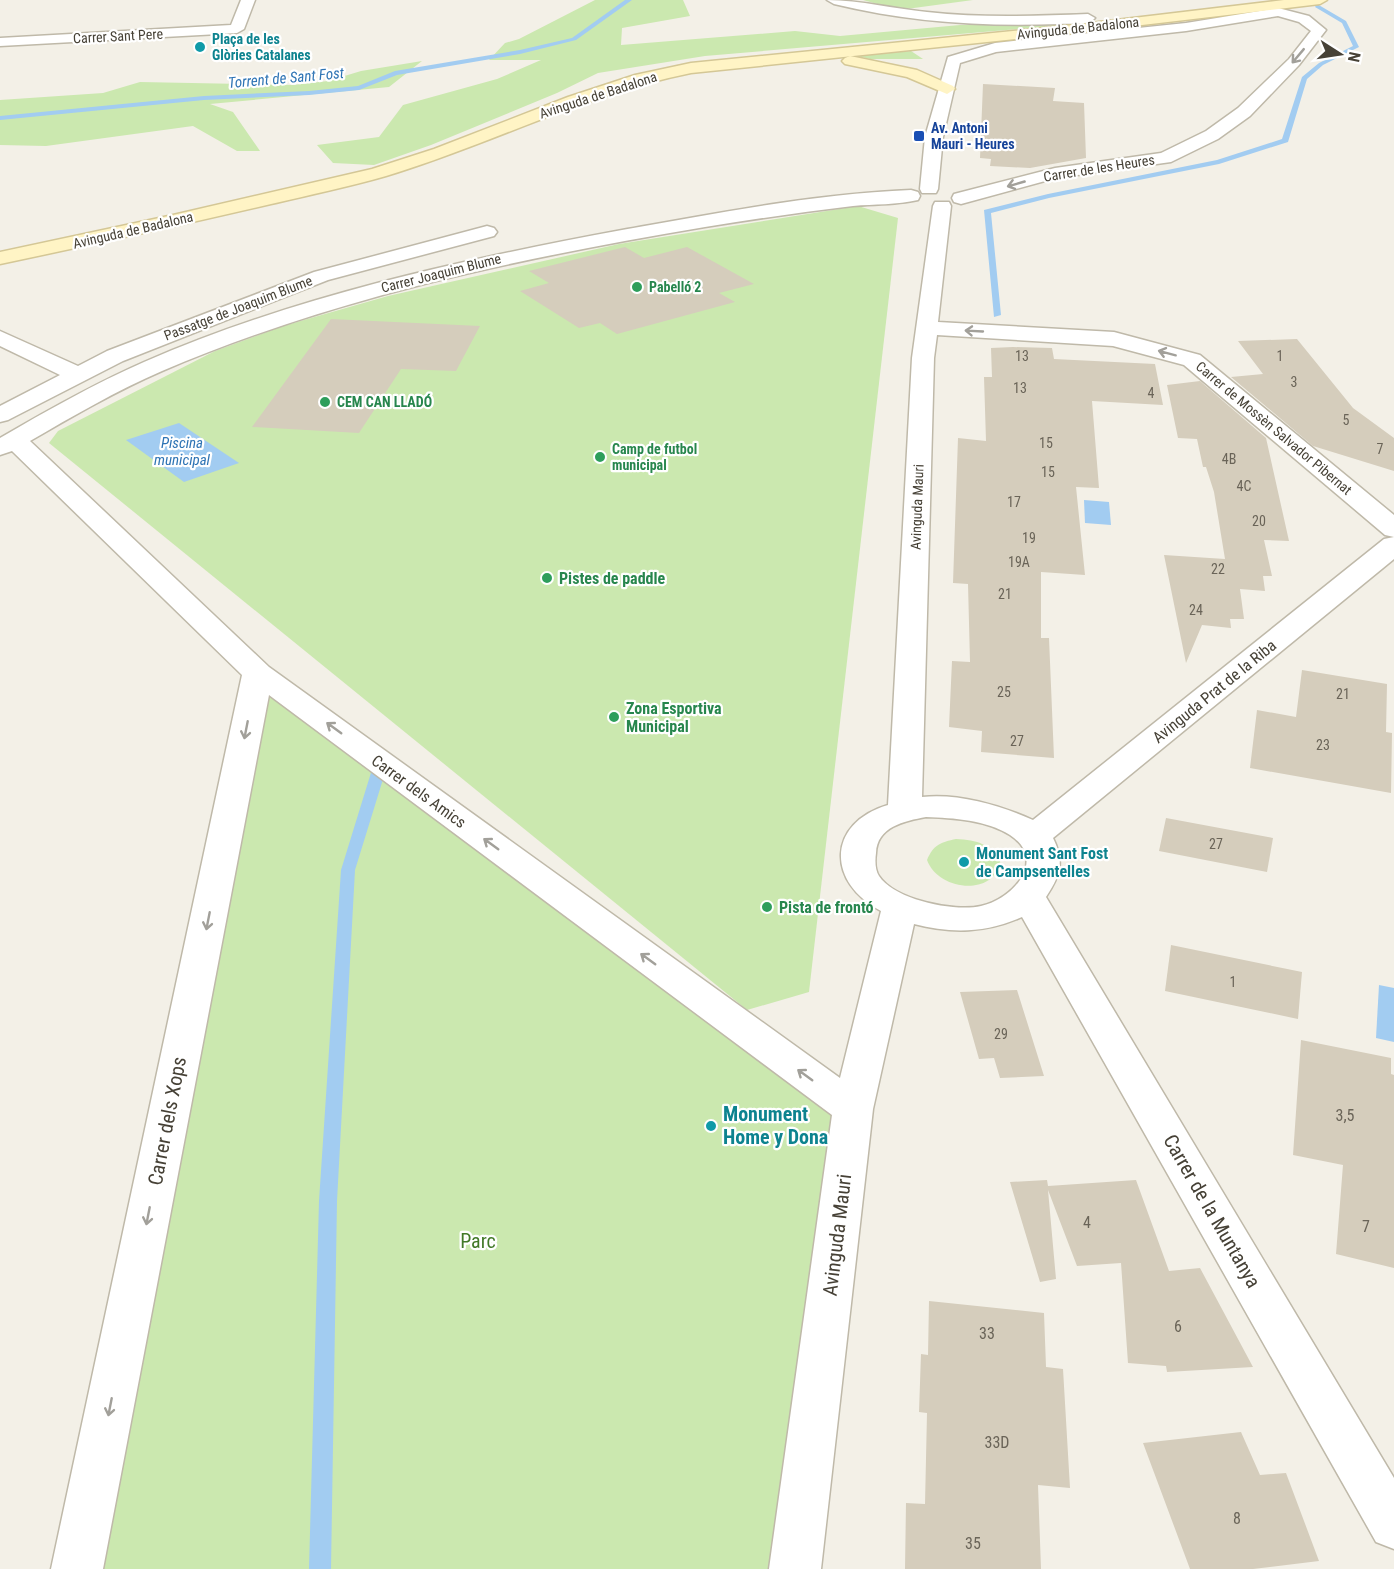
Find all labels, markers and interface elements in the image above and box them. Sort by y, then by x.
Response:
street label: Avinguda de Badalona [1016,14,1140,42]
north arrow [1310,24,1370,84]
street label: Carrer Sant Pere [73,26,164,46]
place label: Plaça de les Glòries Catalanes [212,31,311,63]
marker: Plaça de les Glòries Catalanes [193,40,207,54]
one-way arrow [1292,48,1305,64]
text: N [1344,50,1364,64]
water label: Torrent de Sant Fost [227,64,345,92]
street label: Avinguda de Badalona [537,68,659,122]
place label: Av. Antoni Mauri - Heures [931,120,1015,152]
marker: Av. Antoni Mauri - Heures [912,129,926,143]
street label: Carrer de les Heures [1042,151,1156,185]
one-way arrow [1007,179,1026,190]
street label: Avinguda de Badalona [71,208,195,252]
street label: Carrer Joaquim Blume [379,250,503,296]
street label: Passatge de Joaquim Blume [162,272,315,344]
place label: Pabelló 2 [649,279,701,295]
marker: Pabelló 2 [630,280,644,294]
one-way arrow [964,325,984,336]
one-way arrow [1158,347,1177,358]
house number: 13 [1015,348,1029,364]
house number: 1 [1277,348,1283,364]
street label: Carrer de Mossèn Salvador Pibernat [1193,358,1355,498]
house number: 3 [1291,374,1297,390]
house number: 13 [1013,380,1027,396]
house number: 4 [1148,385,1155,401]
place label: CEM CAN LLADÓ [337,393,432,410]
marker: CEM CAN LLADÓ [318,395,332,409]
house number: 5 [1343,412,1350,428]
water label: Piscina municipal [154,434,211,469]
house number: 15 [1039,435,1053,451]
place label: Camp de futbol municipal [612,441,697,473]
house number: 7 [1377,441,1384,457]
marker: Camp de futbol municipal [593,450,607,464]
house number: 4B [1222,451,1236,467]
street label: Avinguda Mauri [908,464,926,550]
house number: 15 [1041,464,1055,480]
house number: 4C [1237,478,1251,494]
house number: 17 [1007,494,1021,510]
house number: 20 [1252,513,1266,529]
house number: 19 [1022,530,1036,546]
house number: 19A [1008,554,1030,570]
house number: 22 [1211,561,1225,577]
place label: Pistes de paddle [559,569,666,588]
marker: Pistes de paddle [540,571,554,585]
house number: 21 [998,586,1012,602]
house number: 24 [1189,602,1203,618]
street label: Avinguda Prat de la Riba [1149,636,1280,747]
house number: 25 [997,684,1011,700]
house number: 21 [1336,686,1350,702]
place label: Zona Esportiva Municipal [626,699,722,736]
marker: Zona Esportiva Municipal [607,710,621,724]
one-way arrow [240,720,251,740]
one-way arrow [326,722,342,735]
house number: 27 [1010,733,1024,749]
house number: 23 [1316,737,1330,753]
street label: Carrer dels Amics [368,751,470,832]
house number: 27 [1209,836,1223,852]
one-way arrow [483,838,499,851]
place label: Monument Sant Fost de Campsentelles [976,844,1108,881]
marker: Monument Sant Fost de Campsentelles [957,855,971,869]
place label: Pista de frontó [779,898,874,917]
marker: Pista de frontó [760,900,774,914]
one-way arrow [202,911,213,931]
one-way arrow [641,953,657,965]
house number: 1 [1230,974,1236,990]
house number: 29 [994,1026,1008,1042]
street label: Carrer dels Xops [143,1055,191,1187]
one-way arrow [798,1068,814,1081]
place label: Monument Home y Dona [723,1102,828,1149]
house number: 3,5 [1336,1106,1355,1125]
marker: Monument Home y Dona [704,1119,718,1133]
street label: Carrer de la Muntanya [1158,1130,1266,1292]
street label: Avinguda Mauri [818,1173,856,1297]
one-way arrow [142,1205,153,1225]
house number: 4 [1083,1213,1091,1232]
house number: 7 [1362,1217,1370,1236]
park label: Parc [460,1229,496,1253]
house number: 6 [1174,1317,1182,1336]
house number: 33 [979,1324,995,1343]
one-way arrow [104,1396,115,1416]
house number: 33D [985,1433,1009,1452]
house number: 8 [1233,1509,1241,1528]
house number: 35 [965,1534,981,1553]

